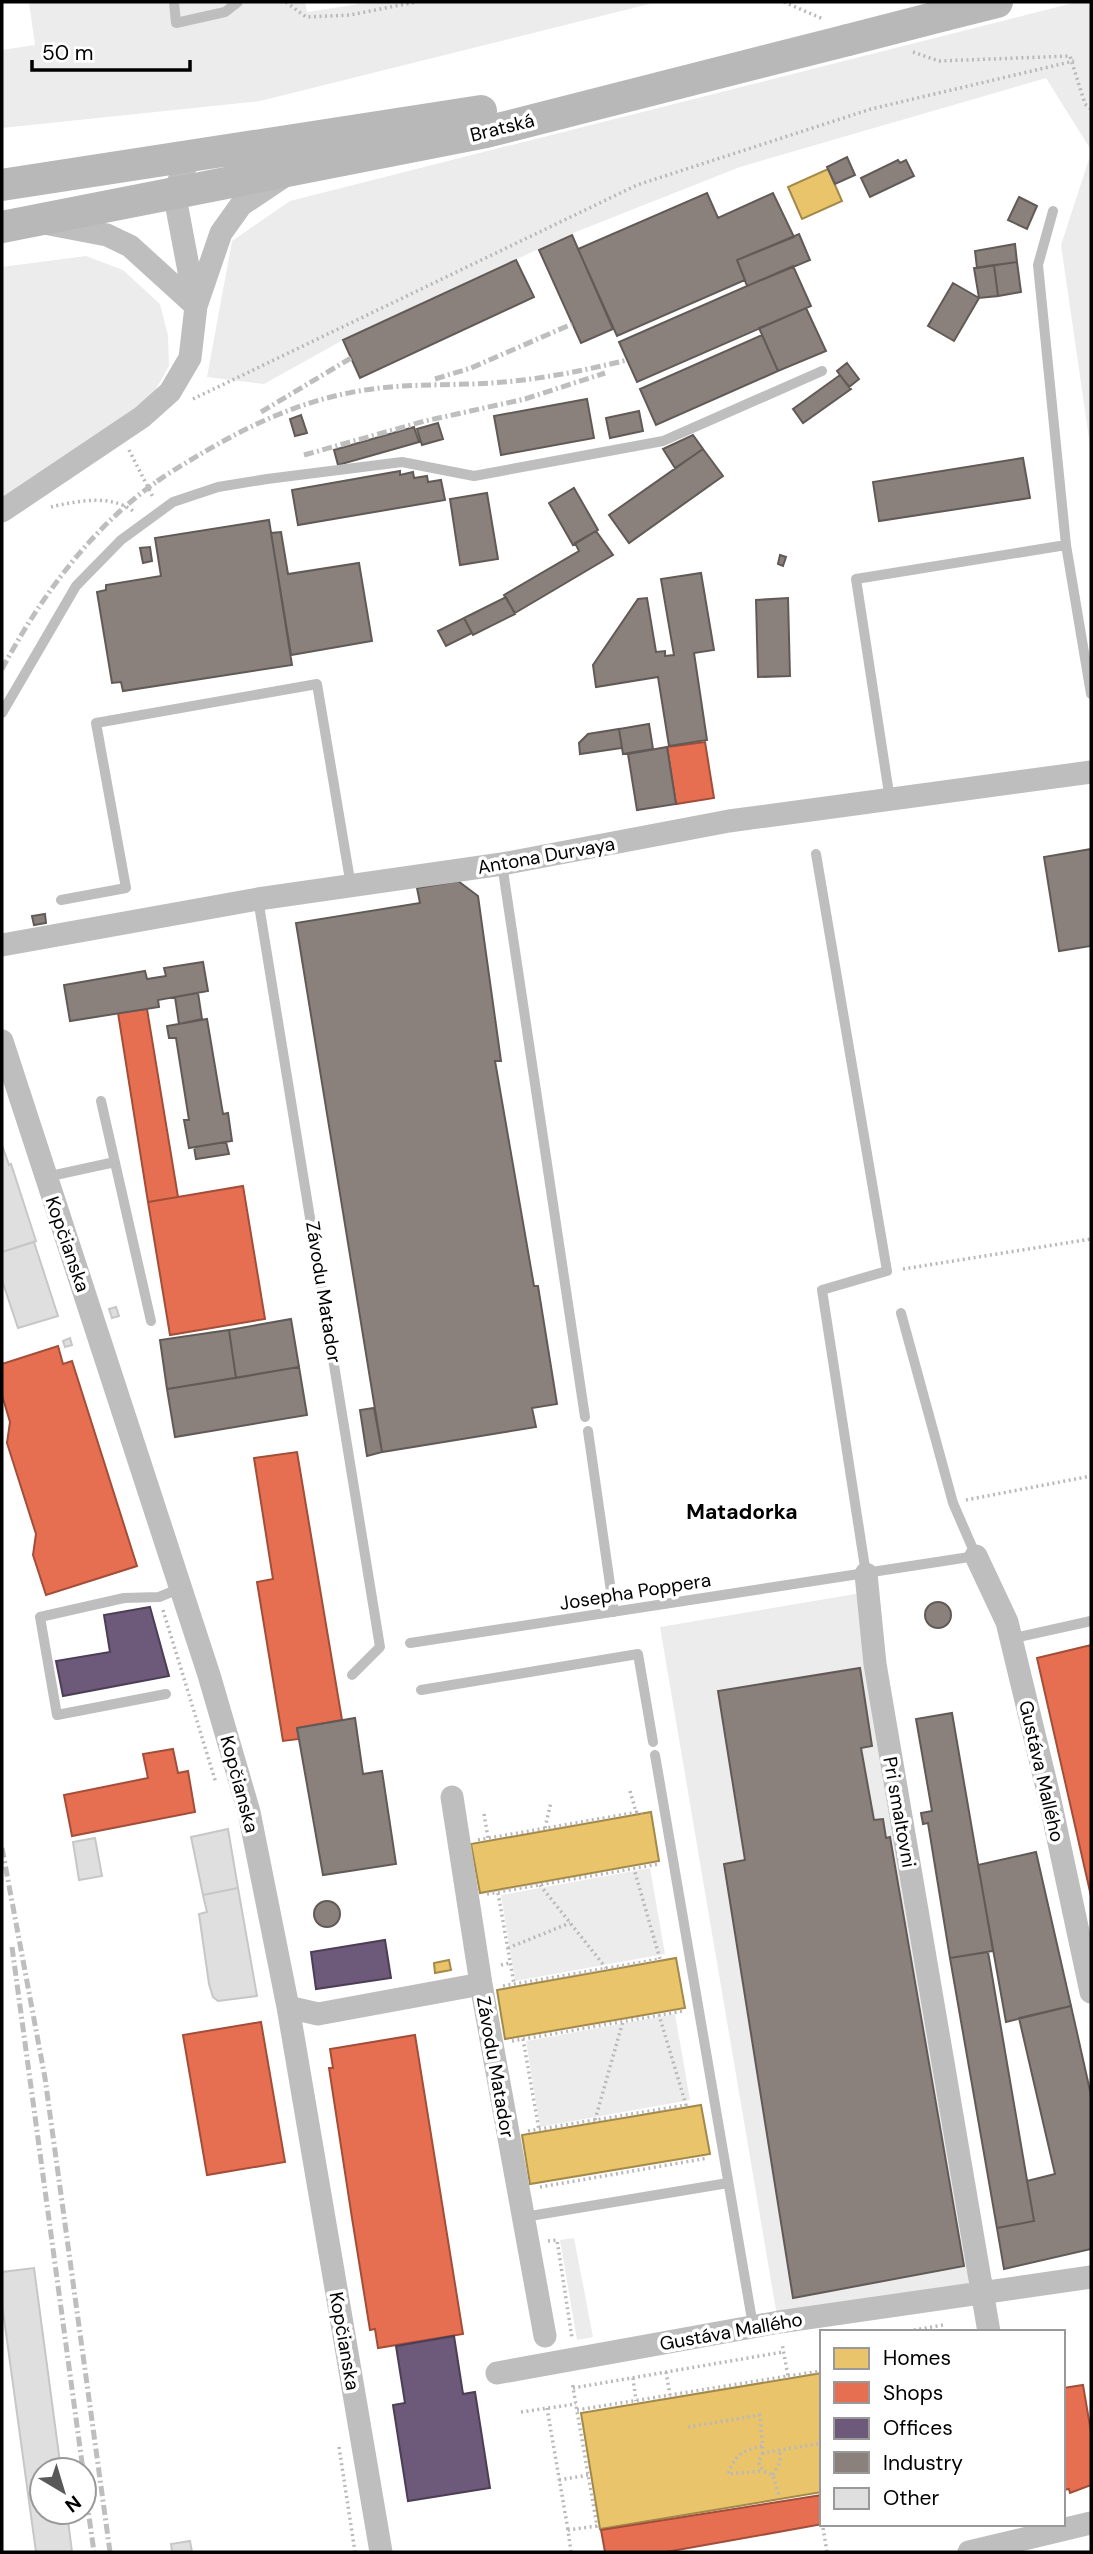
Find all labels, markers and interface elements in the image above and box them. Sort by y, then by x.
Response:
scale bar [32,28,189,72]
text: 50 m [42,39,93,67]
street label: Bratská [467,107,537,148]
street label: Antona Durvaya [475,831,617,880]
street label: Kopčianska [39,1193,96,1295]
street label: Závodu Matador [300,1220,347,1365]
district label: Matadorka [686,1498,798,1526]
street label: Josepha Poppera [558,1567,713,1616]
street label: Gustáva Mallého [1013,1698,1070,1844]
street label: Kopčianska [215,1733,264,1836]
street label: Pri smaltovni [877,1755,922,1869]
street label: Závodu Matador [471,1995,520,2140]
street label: Kopčianska [324,2290,365,2392]
street label: Gustáva Mallého [658,2307,804,2356]
legend [820,2330,1065,2526]
text: Homes [883,2344,951,2372]
text: Shops [883,2379,943,2407]
text: Offices [883,2414,953,2442]
text: Industry [883,2449,963,2477]
north arrow [28,2456,98,2526]
text: Other [883,2484,939,2512]
text: N [60,2490,86,2518]

